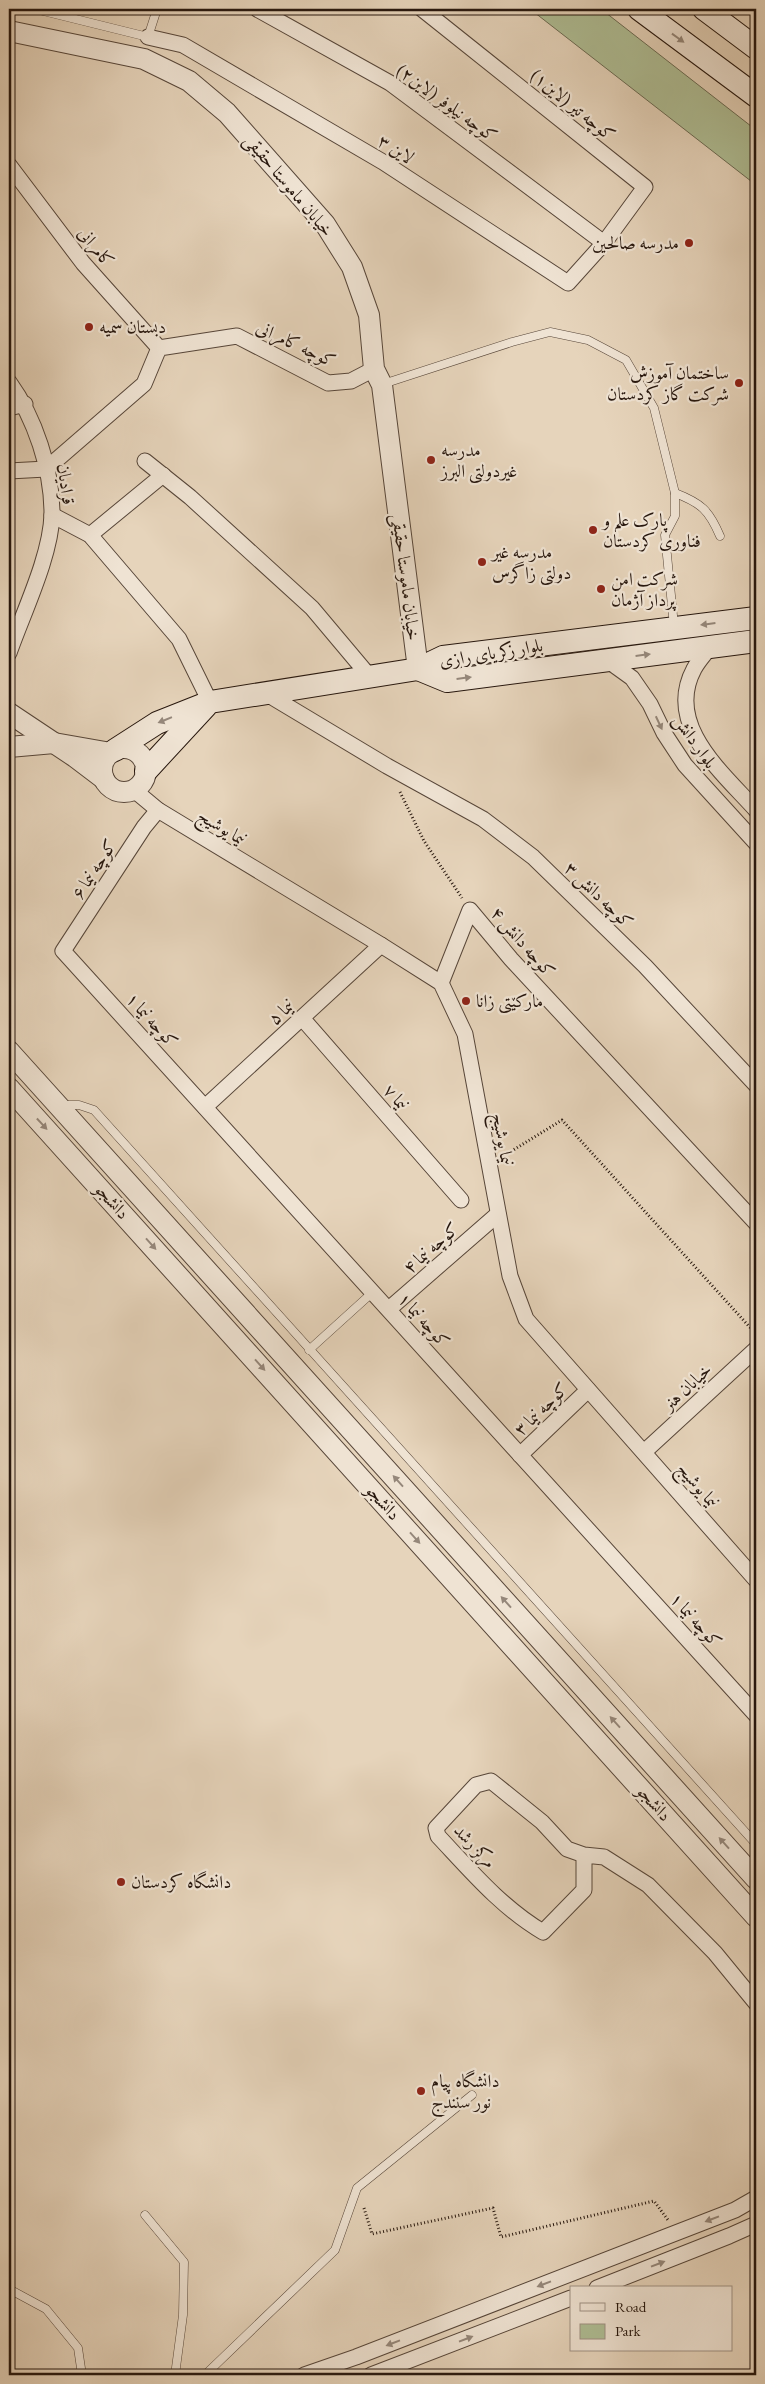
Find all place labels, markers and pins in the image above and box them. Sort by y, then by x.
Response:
place label: مدرسه صالحین [592,231,679,254]
marker: مدرسه صالحین [683,237,695,249]
place label: دبستان سمیه [99,315,166,338]
marker: دبستان سمیه [83,321,95,333]
place label: ساختمان آموزش شرکت گاز کردستان [607,361,729,406]
marker: ساختمان آموزش شرکت گاز کردستان [733,377,745,389]
place label: مدرسه غیردولتی البرز [439,438,517,484]
marker: مدرسه غیردولتی البرز [425,454,437,466]
place label: پارک علم و فناوری کردستان [601,508,701,552]
marker: پارک علم و فناوری کردستان [587,524,599,536]
place label: مدرسه غیر دولتی زاگرس [490,540,571,586]
marker: مدرسه غیر دولتی زاگرس [476,556,488,568]
place label: شرکت امن پرداز آژمان [611,567,678,611]
marker: شرکت امن پرداز آژمان [595,583,607,595]
place label: مارکێتی زانا [476,989,543,1014]
marker: مارکێتی زانا [460,995,472,1007]
place label: دانشگاه کردستان [131,1870,231,1893]
marker: دانشگاه کردستان [115,1876,127,1888]
place label: دانشگاه پیام نور سنندج [431,2069,500,2118]
marker: دانشگاه پیام نور سنندج [415,2085,427,2097]

